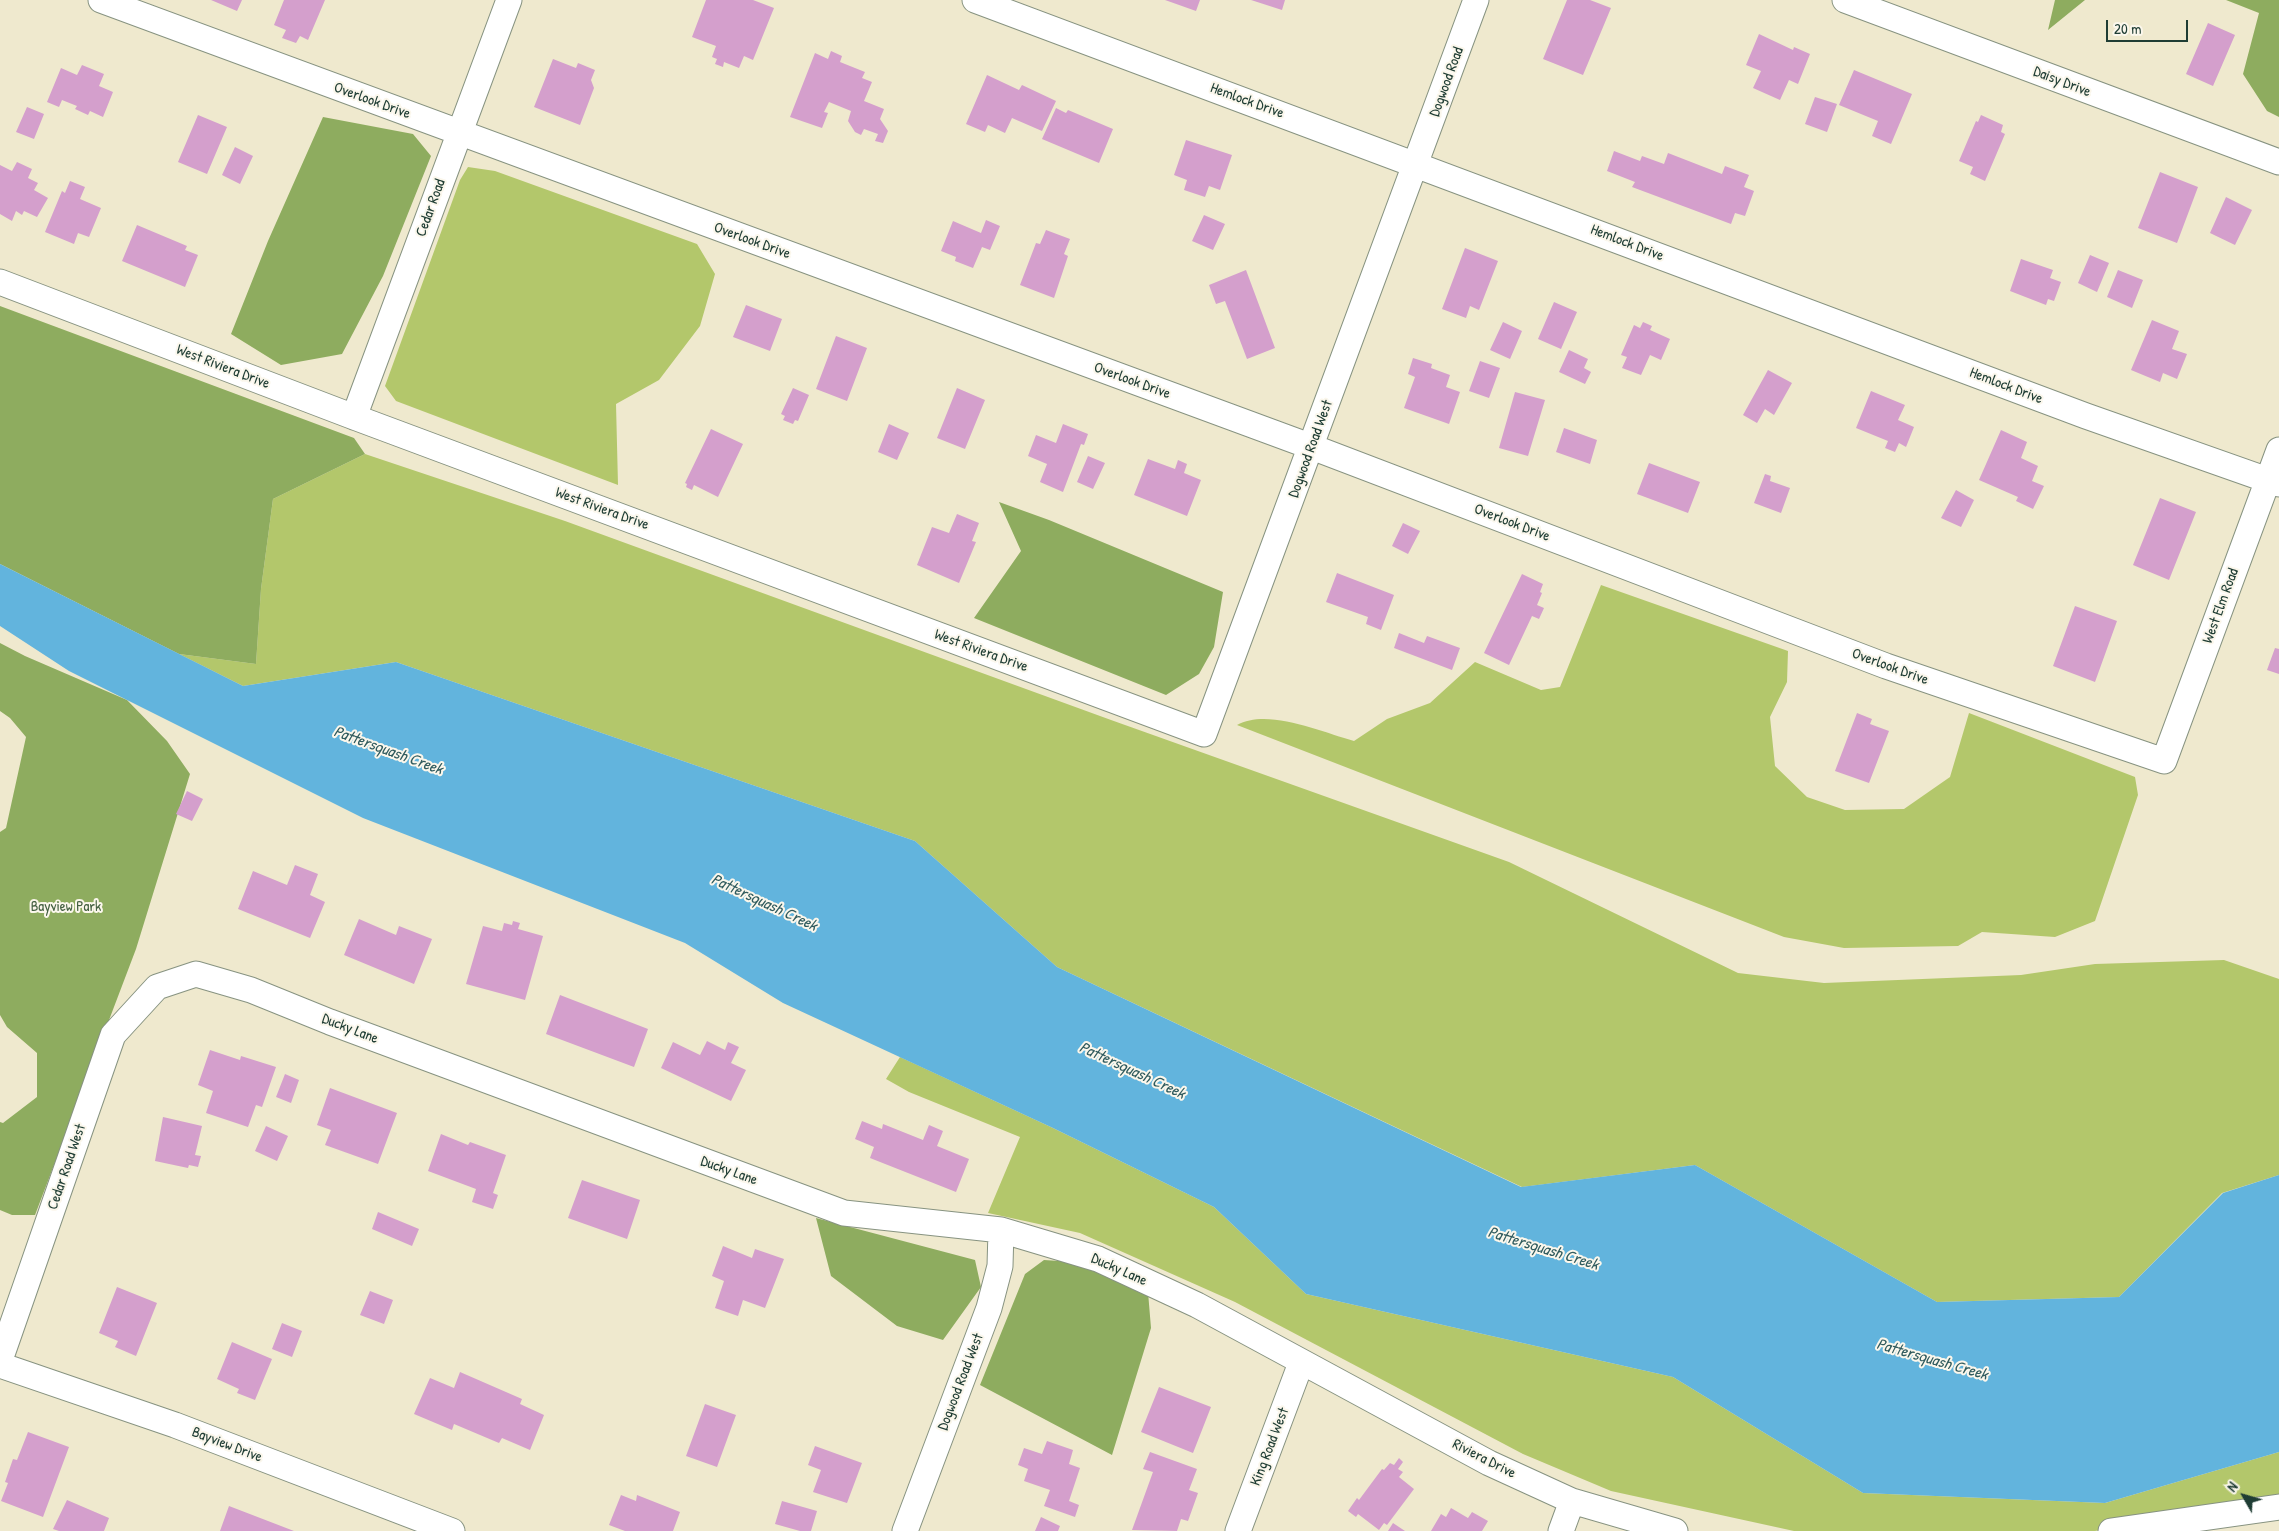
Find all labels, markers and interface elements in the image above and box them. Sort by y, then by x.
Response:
scale bar [2109,10,2192,42]
text: 20 m [2114,18,2141,39]
street label: Dogwood Road [1426,45,1468,119]
street label: Daisy Drive [2031,63,2093,101]
street label: Overlook Drive [331,79,413,123]
street label: Hemlock Drive [1208,79,1286,123]
street label: Cedar Road [412,177,450,239]
street label: Overlook Drive [711,219,793,263]
street label: Hemlock Drive [1588,221,1666,265]
street label: West Riviera Drive [174,341,272,393]
street label: Overlook Drive [1091,359,1173,403]
street label: Hemlock Drive [1967,364,2045,408]
street label: Dogwood Road West [1285,398,1337,500]
street label: West Riviera Drive [553,484,651,534]
street label: Overlook Drive [1471,500,1553,546]
street label: West Elm Road [2199,566,2243,646]
street label: West Riviera Drive [932,626,1030,676]
street label: Overlook Drive [1849,645,1931,689]
water label: Pattersquash Creek [331,722,445,780]
water label: Pattersquash Creek [708,870,820,936]
park label: Bayview Park [31,898,101,916]
street label: Ducky Lane [319,1010,381,1048]
water label: Pattersquash Creek [1076,1038,1188,1104]
street label: Cedar Road West [44,1122,90,1212]
street label: Ducky Lane [698,1152,760,1190]
water label: Pattersquash Creek [1485,1223,1601,1275]
street label: Ducky Lane [1088,1250,1150,1290]
street label: Dogwood Road West [934,1331,988,1433]
water label: Pattersquash Creek [1874,1335,1990,1385]
street label: King Road West [1247,1405,1293,1489]
street label: Bayview Drive [189,1423,265,1467]
street label: Riviera Drive [1449,1435,1519,1483]
north arrow [2219,1471,2269,1521]
text: N [2222,1478,2242,1495]

